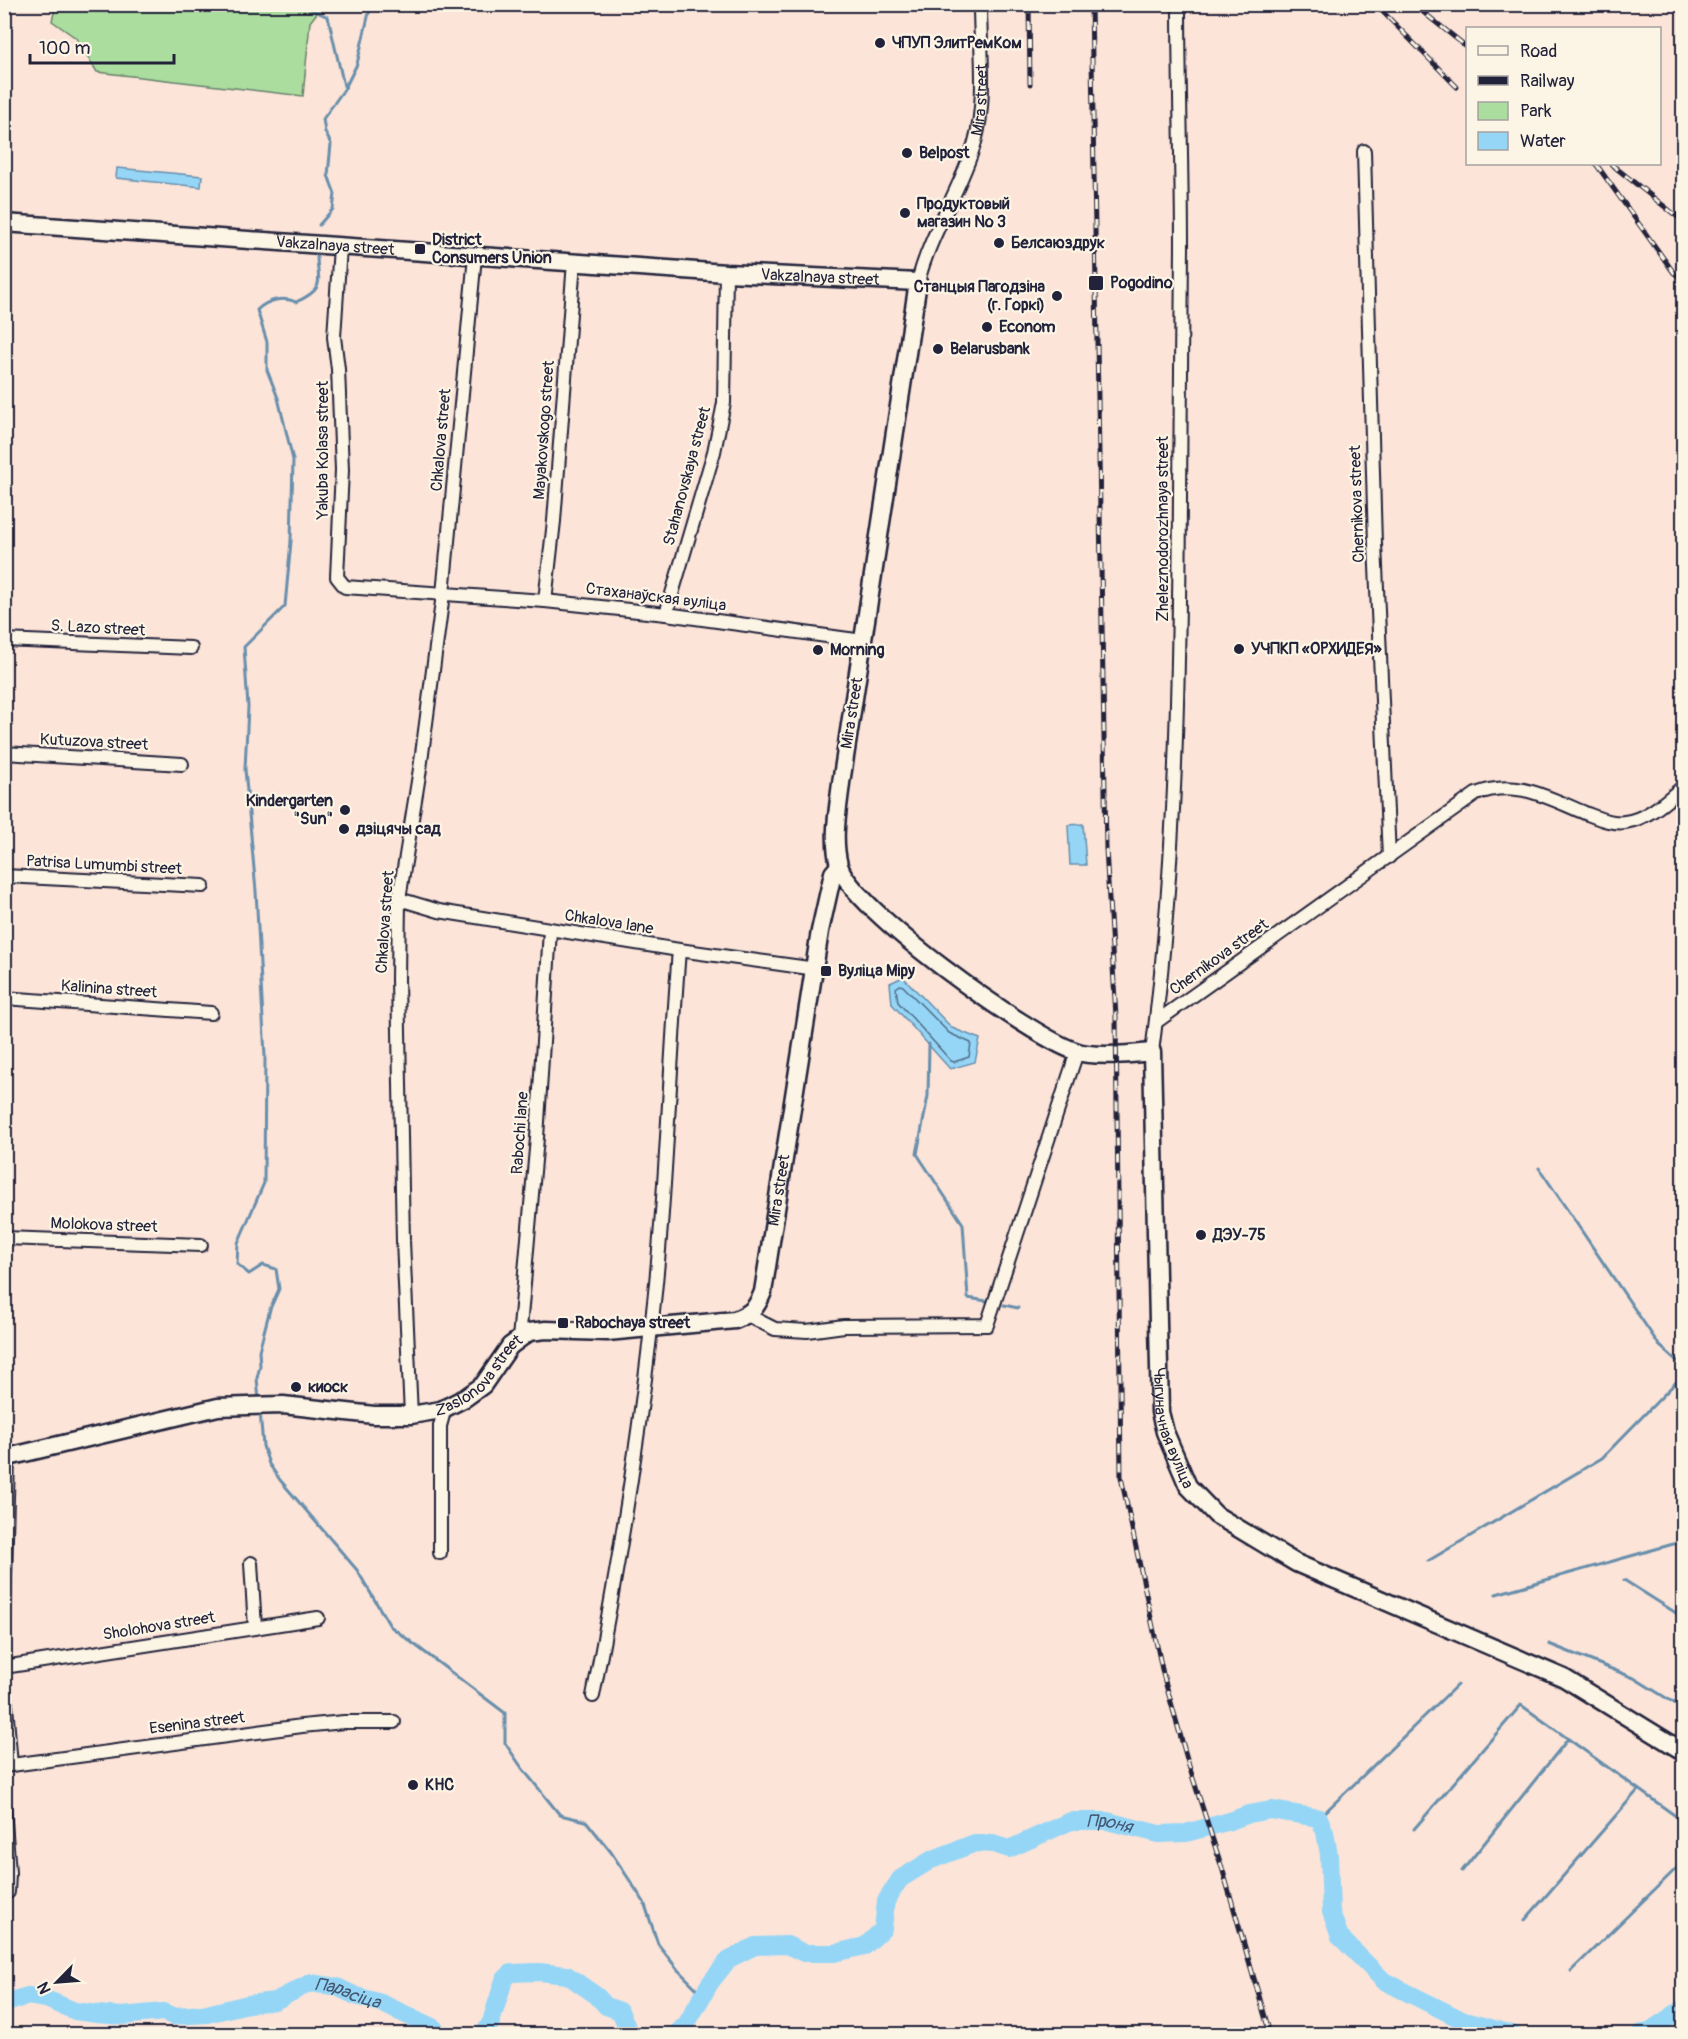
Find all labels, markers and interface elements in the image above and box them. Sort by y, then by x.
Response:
scale bar [30,27,174,65]
legend [1466,27,1661,165]
place label: ЧПУП ЭлитРемКом [892,33,1022,53]
marker: ЧПУП ЭлитРемКом [873,36,887,50]
text: 100 m [39,37,91,60]
text: Road [1520,40,1557,63]
street label: Mira street [967,63,992,138]
text: Railway [1520,70,1575,93]
text: Park [1520,100,1552,123]
text: Water [1520,130,1566,153]
place label: Belpost [919,143,970,163]
marker: Belpost [900,146,914,160]
place label: Продуктовый магазин № 3 [917,194,1010,232]
marker: Продуктовый магазин № 3 [898,206,912,220]
place label: District Consumers Union [432,230,552,268]
street label: Vakzalnaya street [275,232,396,260]
place label: Белсаюздрук [1011,233,1105,253]
marker: Белсаюздрук [992,236,1006,250]
marker: District Consumers Union [413,242,427,256]
street label: Vakzalnaya street [760,265,881,290]
place label: Pogodino [1110,273,1173,293]
marker: Pogodino [1087,274,1105,292]
place label: Станцыя Пагодзіна (г. Горкі) [914,277,1046,315]
marker: Станцыя Пагодзіна (г. Горкі) [1050,289,1064,303]
place label: Econom [999,317,1056,337]
marker: Econom [980,320,994,334]
place label: Belarusbank [950,339,1030,359]
marker: Belarusbank [931,342,945,356]
street label: Mayakovskogo street [529,359,559,500]
street label: Yakuba Kolasa street [313,380,333,520]
street label: Chkalova street [427,387,456,492]
street label: Stahanovskaya street [659,404,715,548]
street label: Zheleznodorozhnaya street [1153,436,1173,622]
street label: Chernikova street [1345,444,1369,563]
street label: Стаханаўская вуліца [585,578,727,616]
street label: S. Lazo street [50,616,146,640]
place label: УЧПКП «ОРХИДЕЯ» [1251,639,1383,659]
place label: Morning [830,640,885,660]
marker: УЧПКП «ОРХИДЕЯ» [1232,642,1246,656]
marker: Morning [811,643,825,657]
street label: Mira street [836,675,868,750]
street label: Kutuzova street [39,729,149,755]
place label: Kindergarten "Sun" [246,791,333,829]
marker: Kindergarten "Sun" [338,803,352,817]
place label: дзіцячы сад [355,819,441,839]
marker: дзіцячы сад [337,822,351,836]
street label: Patrisa Lumumbi street [25,851,183,879]
street label: Chkalova street [371,869,399,974]
street label: Chkalova lane [563,905,655,939]
street label: Chernikova street [1166,914,1273,1000]
place label: Вуліца Міру [838,961,915,981]
marker: Вуліца Міру [819,964,833,978]
street label: Kalinina street [60,976,158,1002]
street label: Rabochi lane [507,1091,533,1175]
street label: Mira street [764,1152,795,1228]
street label: Molokova street [50,1213,158,1237]
place label: ДЭУ-75 [1212,1225,1266,1245]
marker: ДЭУ-75 [1194,1228,1208,1242]
place label: Rabochaya street [575,1313,691,1333]
marker: Rabochaya street [556,1316,570,1330]
street label: Zaslonova street [434,1330,527,1421]
street label: Чыгуначная вуліца [1149,1367,1198,1491]
place label: киоск [308,1377,348,1397]
marker: киоск [289,1380,303,1394]
street label: Sholohova street [102,1607,217,1645]
street label: Esenina street [148,1707,246,1739]
place label: КНС [425,1775,454,1795]
marker: КНС [406,1778,420,1792]
water label: Проня [1086,1810,1136,1839]
north arrow [27,1952,87,2012]
water label: Парасіца [314,1972,385,2014]
text: N [33,1979,56,1997]

